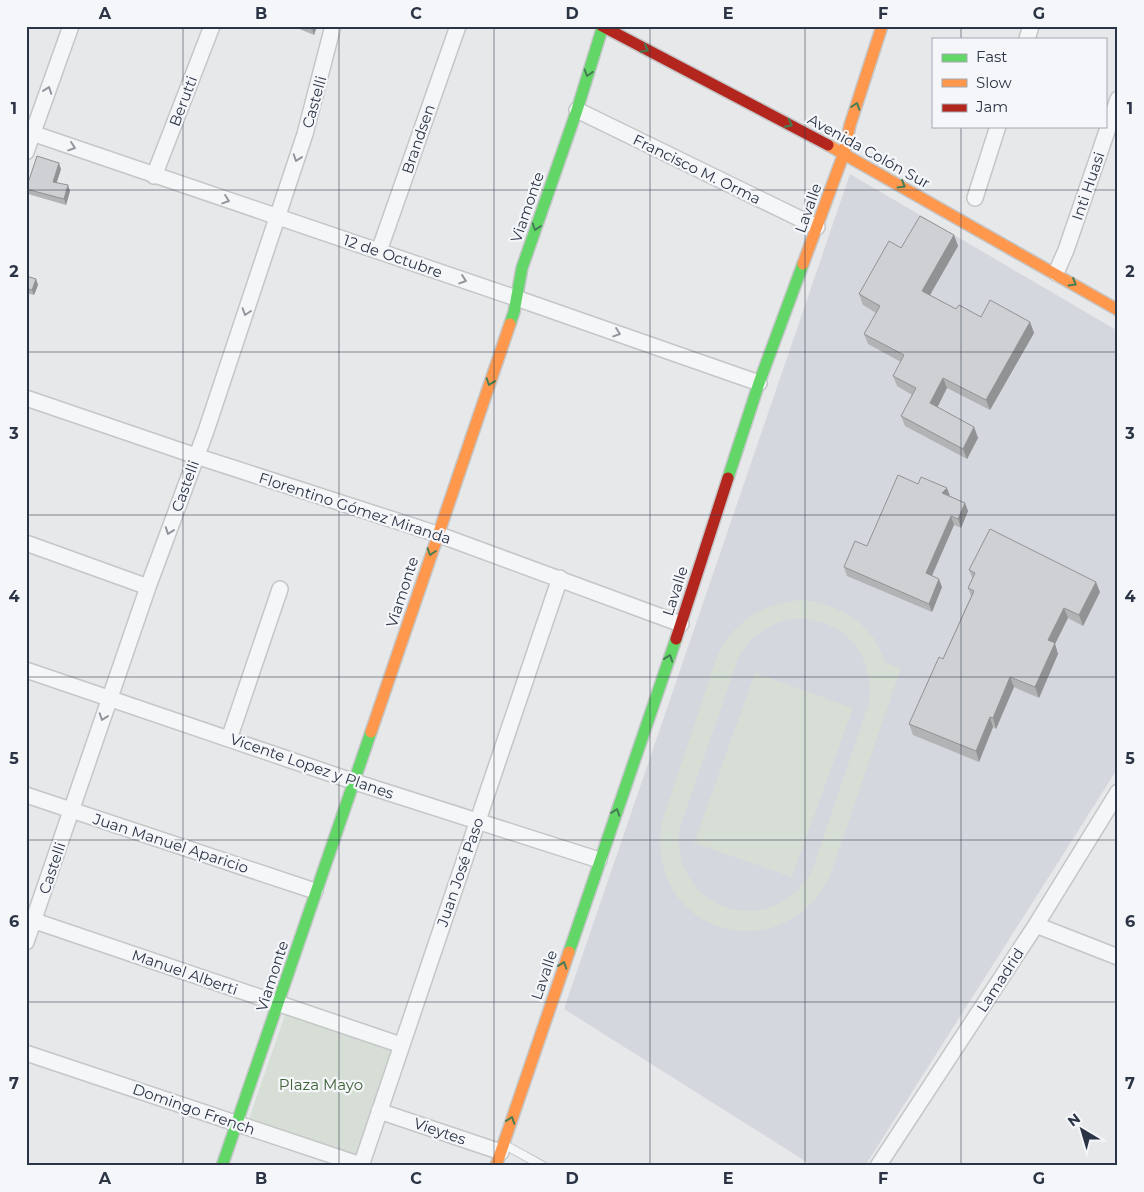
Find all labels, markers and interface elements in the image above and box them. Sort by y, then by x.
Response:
text: A [98,4,112,23]
text: B [255,4,267,23]
text: C [410,4,422,23]
text: D [565,4,579,23]
text: E [723,4,733,23]
text: F [878,4,888,23]
text: G [1033,4,1045,23]
legend [932,38,1106,128]
one-way arrow [640,43,649,53]
text: Fast [976,47,1007,66]
one-way arrow [584,68,594,76]
street label: Berutti [165,73,201,129]
text: Slow [976,73,1012,92]
street label: Castelli [297,74,331,130]
one-way arrow [42,86,52,95]
text: Jam [975,97,1008,116]
text: 1 [11,99,17,118]
text: 1 [1127,99,1133,118]
street label: Brandsen [397,102,439,176]
one-way arrow [850,102,860,110]
street label: Avenida Colón Sur [804,109,934,193]
one-way arrow [784,118,793,128]
street label: Francisco M. Orma [630,130,764,208]
one-way arrow [68,141,76,151]
street label: Inti Huasi [1067,149,1109,223]
one-way arrow [293,153,303,161]
street label: Viamonte [506,169,548,245]
one-way arrow [896,179,905,189]
street label: Lavalle [790,181,826,235]
one-way arrow [221,194,230,204]
one-way arrow [532,222,542,230]
street label: 12 de Octubre [341,230,445,282]
text: 2 [9,262,19,281]
text: 2 [1125,262,1135,281]
one-way arrow [458,274,467,284]
one-way arrow [1068,277,1077,287]
one-way arrow [241,307,251,315]
one-way arrow [612,327,620,337]
one-way arrow [486,377,496,386]
text: 3 [8,424,19,443]
text: 3 [1124,424,1135,443]
street label: Castelli [167,458,203,514]
street label: Florentino Gómez Miranda [257,468,453,548]
one-way arrow [165,526,175,535]
one-way arrow [427,547,437,556]
street label: Viamonte [382,554,422,630]
street label: Lavalle [658,564,692,618]
text: 4 [8,587,20,606]
text: 4 [1124,587,1136,606]
one-way arrow [663,654,673,663]
one-way arrow [99,713,109,721]
street label: Vicente Lopez y Planes [228,729,396,803]
text: 5 [9,749,19,768]
text: 5 [1125,749,1135,768]
one-way arrow [610,808,620,816]
street label: Juan Manuel Aparicio [90,809,251,877]
street label: Juan José Paso [432,815,488,930]
street label: Castelli [34,840,70,896]
text: 6 [9,912,19,931]
text: 6 [1125,912,1135,931]
street label: Viamonte [252,938,292,1014]
street label: Lamadrid [972,944,1028,1016]
street label: Manuel Alberti [130,945,240,999]
street label: Lavalle [527,948,561,1002]
one-way arrow [558,962,568,970]
text: 7 [9,1074,19,1093]
text: 7 [1125,1074,1135,1093]
park label: Plaza Mayo [279,1075,363,1094]
street label: Domingo French [130,1079,258,1139]
north arrow [1056,1104,1106,1154]
text: N [1064,1109,1084,1130]
street label: Vieytes [412,1113,468,1149]
one-way arrow [506,1116,516,1124]
text: A [98,1169,112,1188]
text: B [255,1169,267,1188]
text: C [410,1169,422,1188]
text: D [565,1169,579,1188]
text: E [723,1169,733,1188]
text: F [878,1169,888,1188]
text: G [1033,1169,1045,1188]

